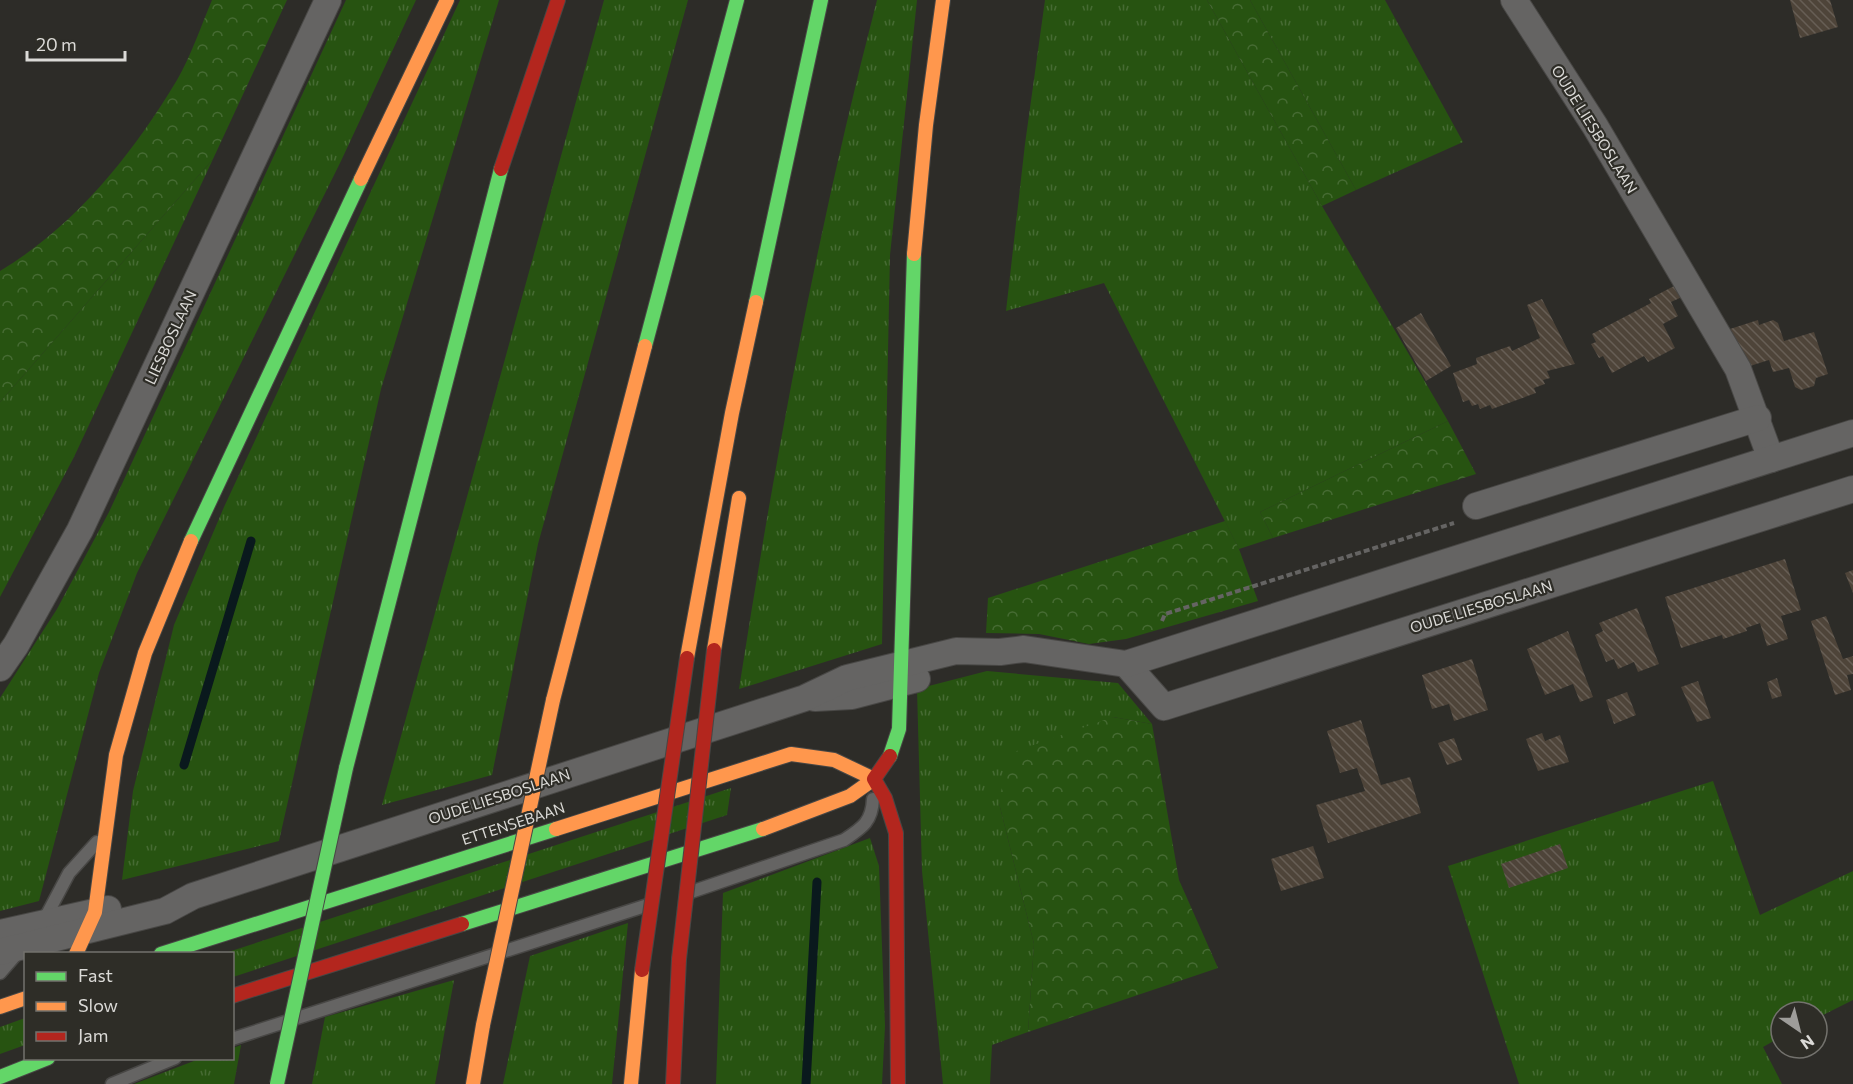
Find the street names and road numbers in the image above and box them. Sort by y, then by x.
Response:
street label: OUDE LIESBOSLAAN [1548,62,1642,196]
street label: LIESBOSLAAN [140,287,200,387]
street label: OUDE LIESBOSLAAN [1408,576,1554,636]
street label: OUDE LIESBOSLAAN [426,765,572,827]
street label: ETTENSEBAAN [459,798,567,848]

